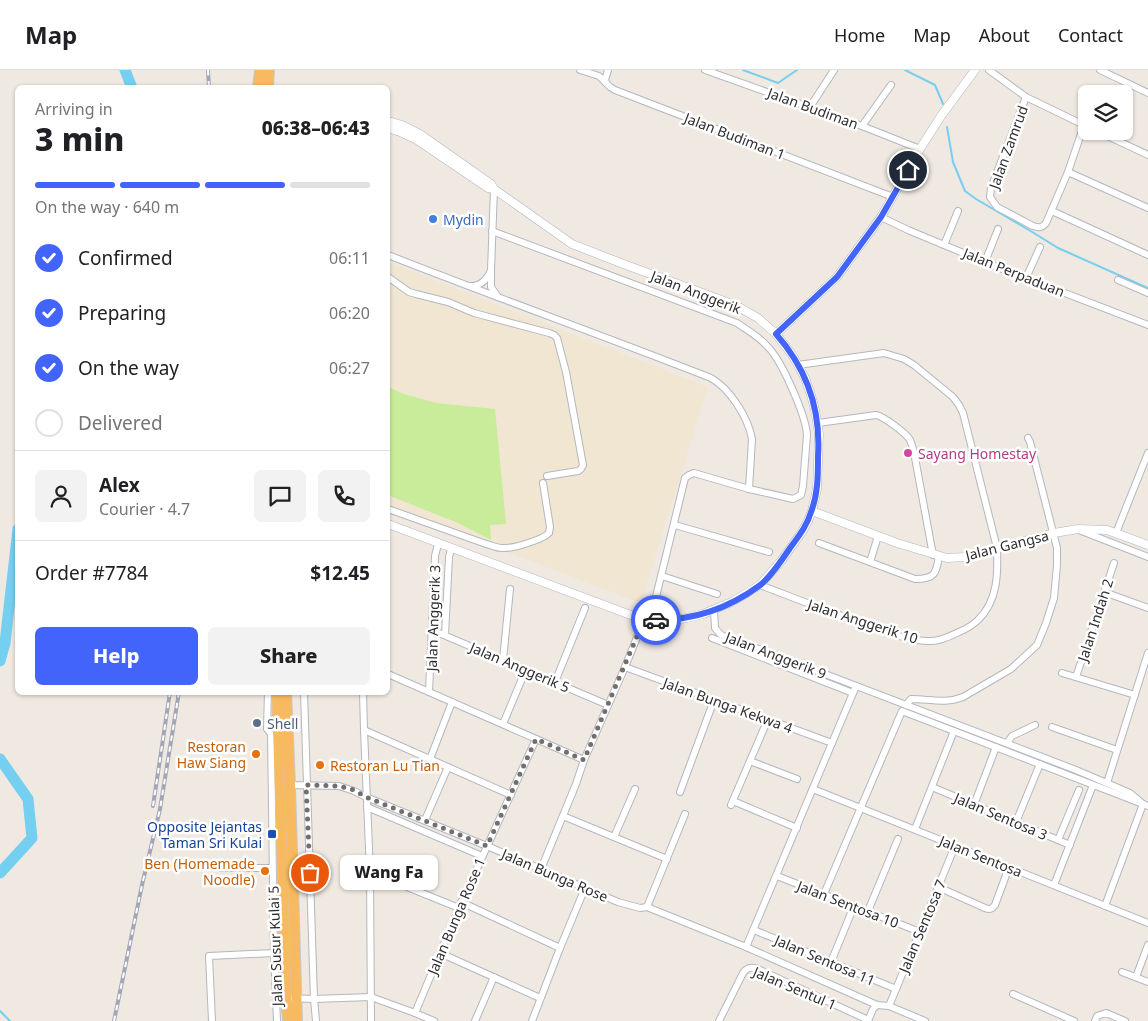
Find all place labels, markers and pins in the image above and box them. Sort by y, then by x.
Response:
pin [887,149,929,191]
place label: Mydin [443,210,484,229]
marker: Mydin [427,213,439,225]
place label: Sayang Homestay [918,444,1037,463]
marker: Sayang Homestay [902,447,914,459]
place label: Shell [267,714,298,733]
marker: Shell [251,717,263,729]
place label: Restoran Haw Siang [177,737,246,772]
marker: Restoran Haw Siang [250,748,262,760]
place label: Restoran Lu Tian [330,756,440,775]
marker: Restoran Lu Tian [314,759,326,771]
place label: Opposite Jejantas Taman Sri Kulai [147,817,262,852]
marker: Opposite Jejantas Taman Sri Kulai [266,828,278,840]
pin [289,852,331,894]
place label: Ben (Homemade Noodle) [144,854,255,889]
callout: Wang Fa [340,856,438,890]
marker: Ben (Homemade Noodle) [259,865,271,877]

